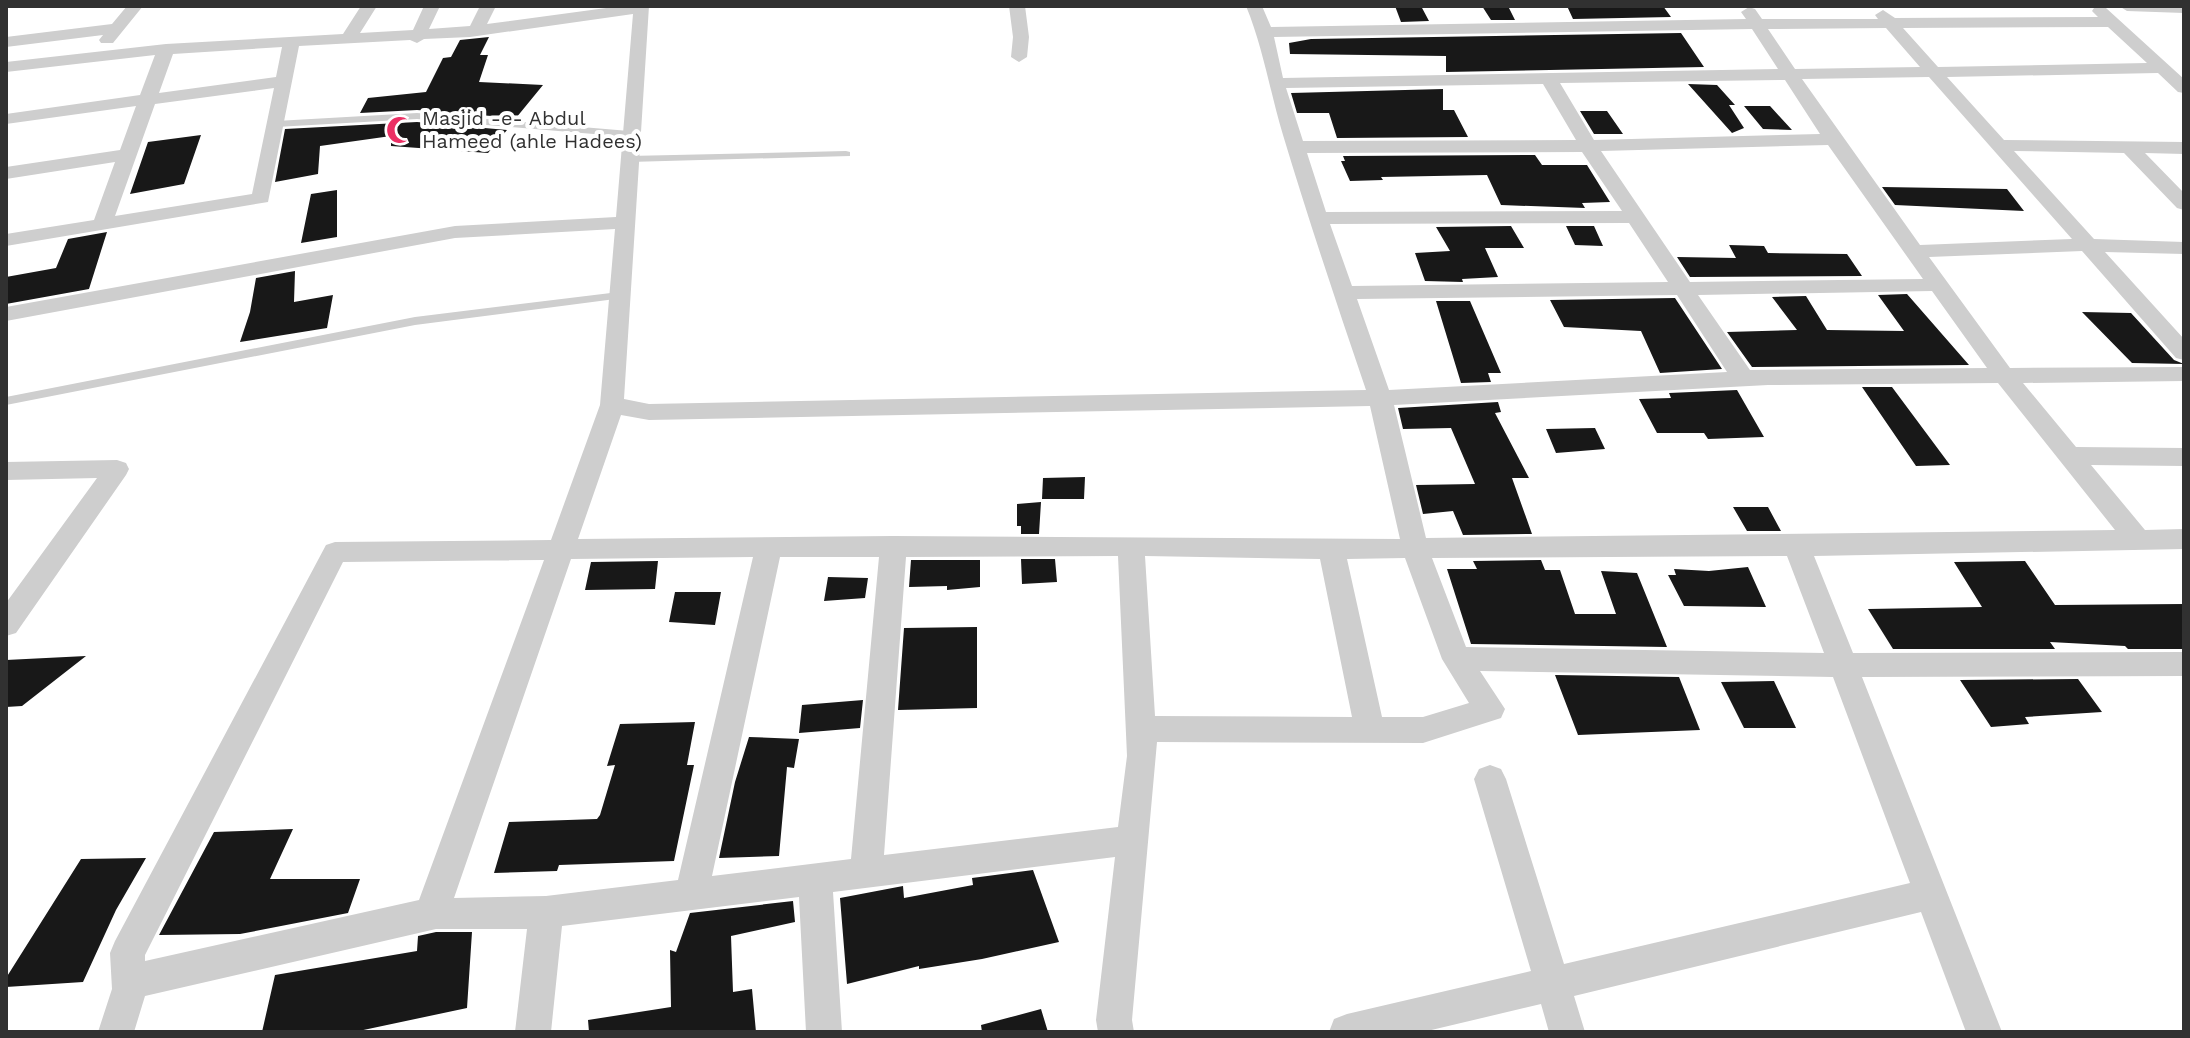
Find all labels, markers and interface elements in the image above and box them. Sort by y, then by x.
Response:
place label: Masjid -e- Abdul Hameed (ahle Hadees) [422,106,642,153]
mosque icon: Masjid -e- Abdul Hameed (ahle Hadees) [385,115,415,145]

